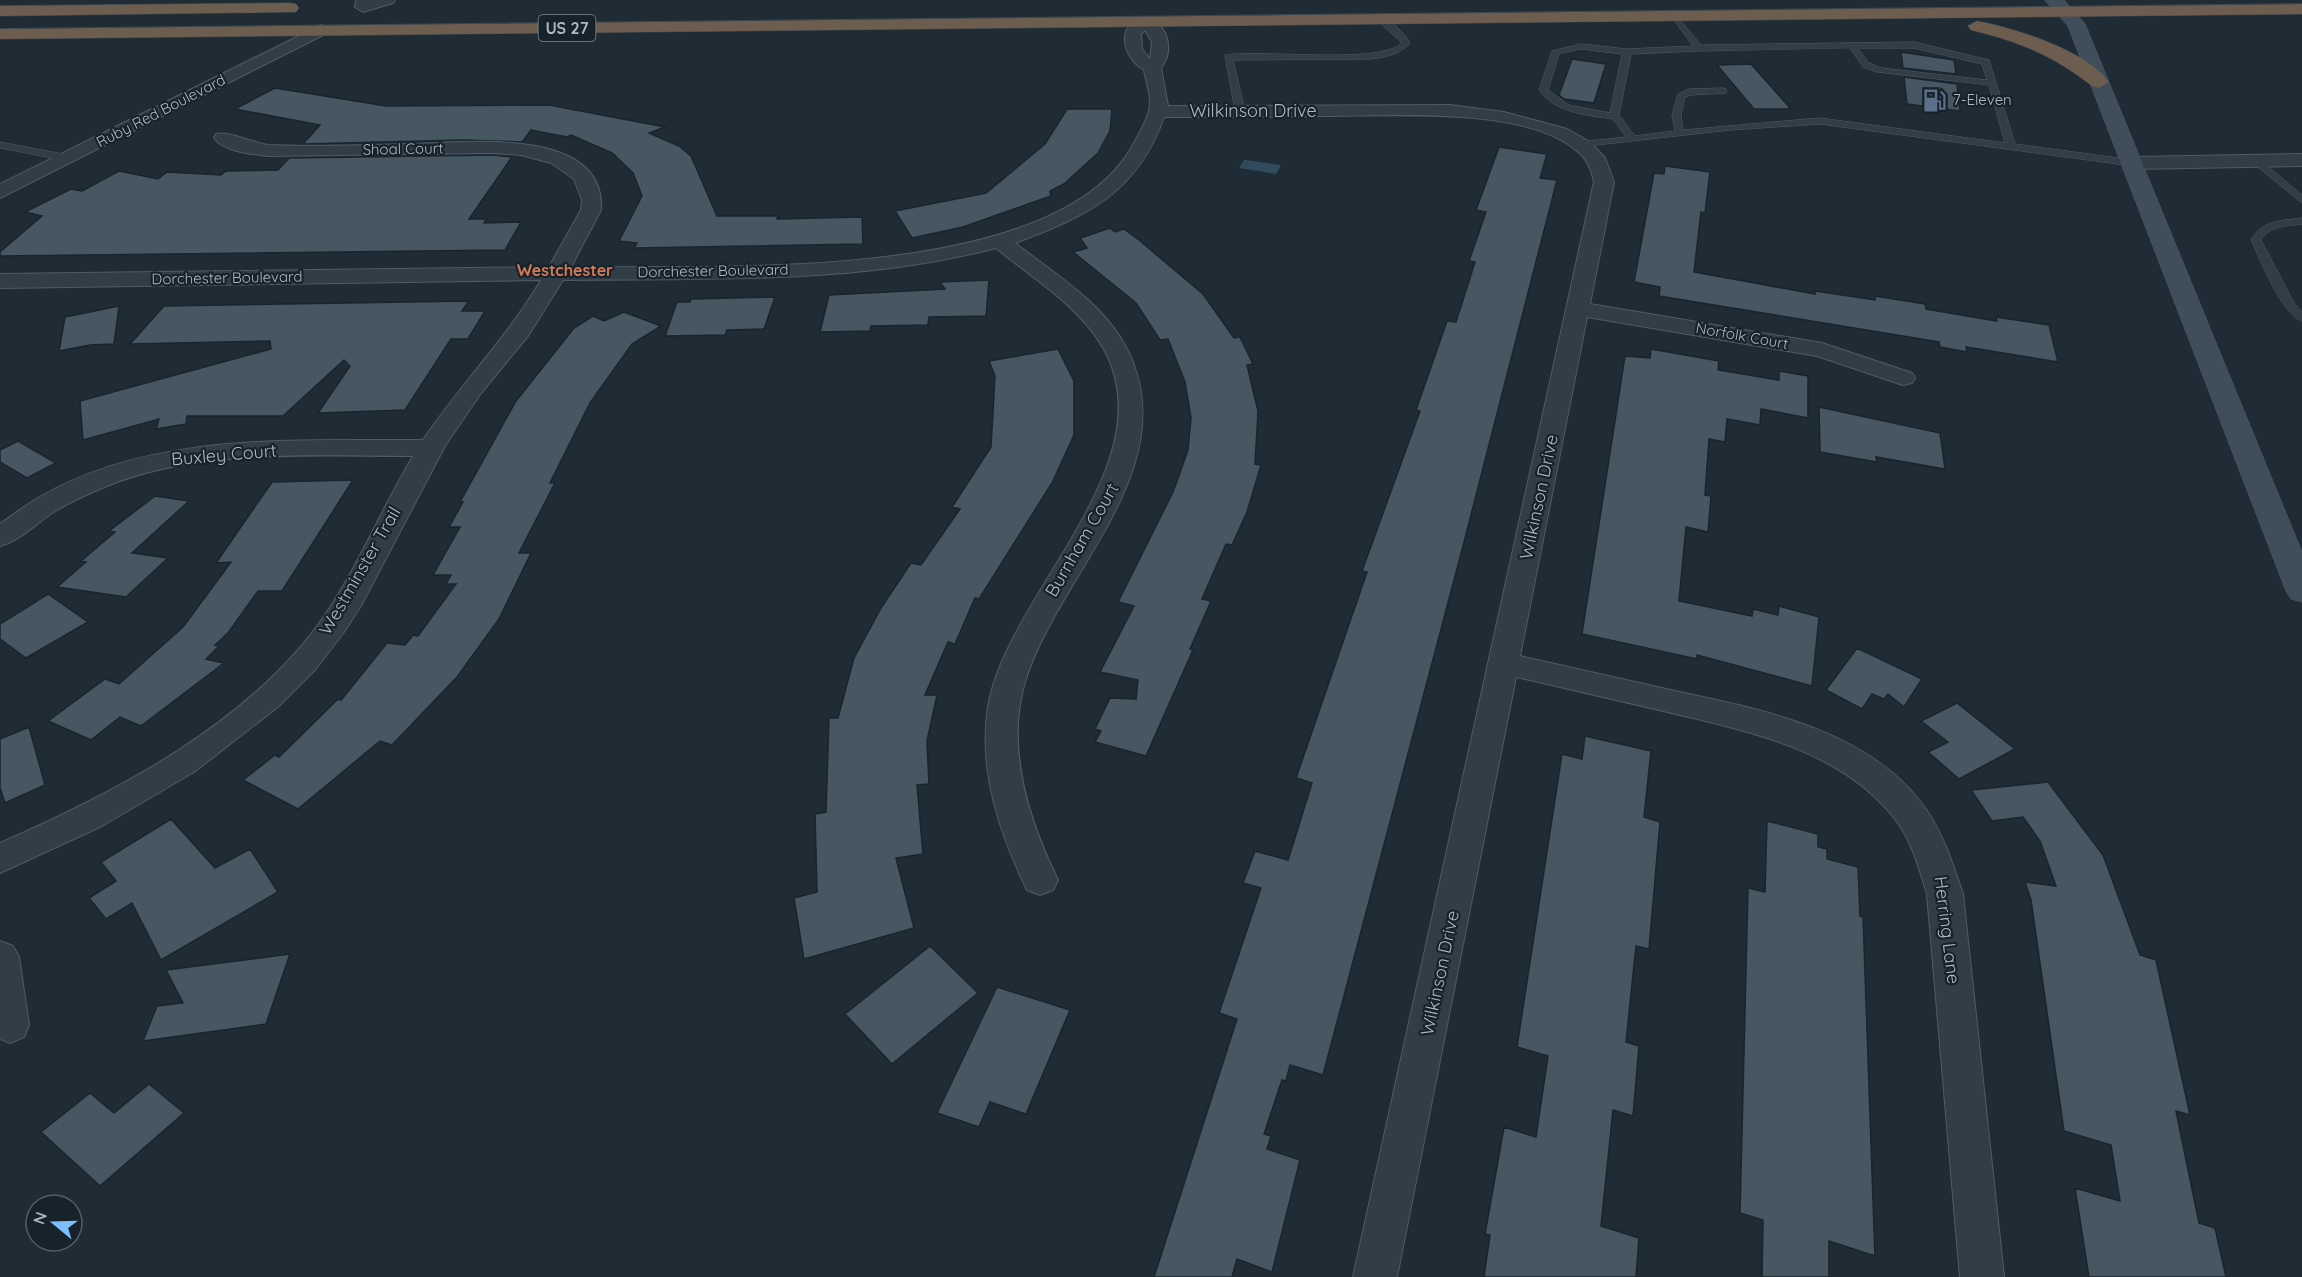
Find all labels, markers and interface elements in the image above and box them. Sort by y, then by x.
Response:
road number: US 27 [538,15,596,41]
street label: Ruby Red Boulevard [93,70,229,151]
fuel station icon: 7-Eleven [1922,87,1948,113]
place label: 7-Eleven [1953,90,2012,109]
street label: Wilkinson Drive [1189,99,1317,122]
street label: Shoal Court [362,138,444,159]
district label: Westchester [517,260,613,280]
street label: Dorchester Boulevard [637,260,789,281]
street label: Dorchester Boulevard [151,267,303,288]
street label: Norfolk Court [1694,318,1790,353]
street label: Wilkinson Drive [1514,432,1563,562]
street label: Buxley Court [170,438,278,471]
street label: Burnham Court [1040,479,1123,601]
street label: Westminster Trail [314,502,406,639]
street label: Herring Lane [1929,875,1966,985]
street label: Wilkinson Drive [1415,908,1464,1038]
north arrow [24,1193,84,1253]
text: N [28,1209,51,1227]

